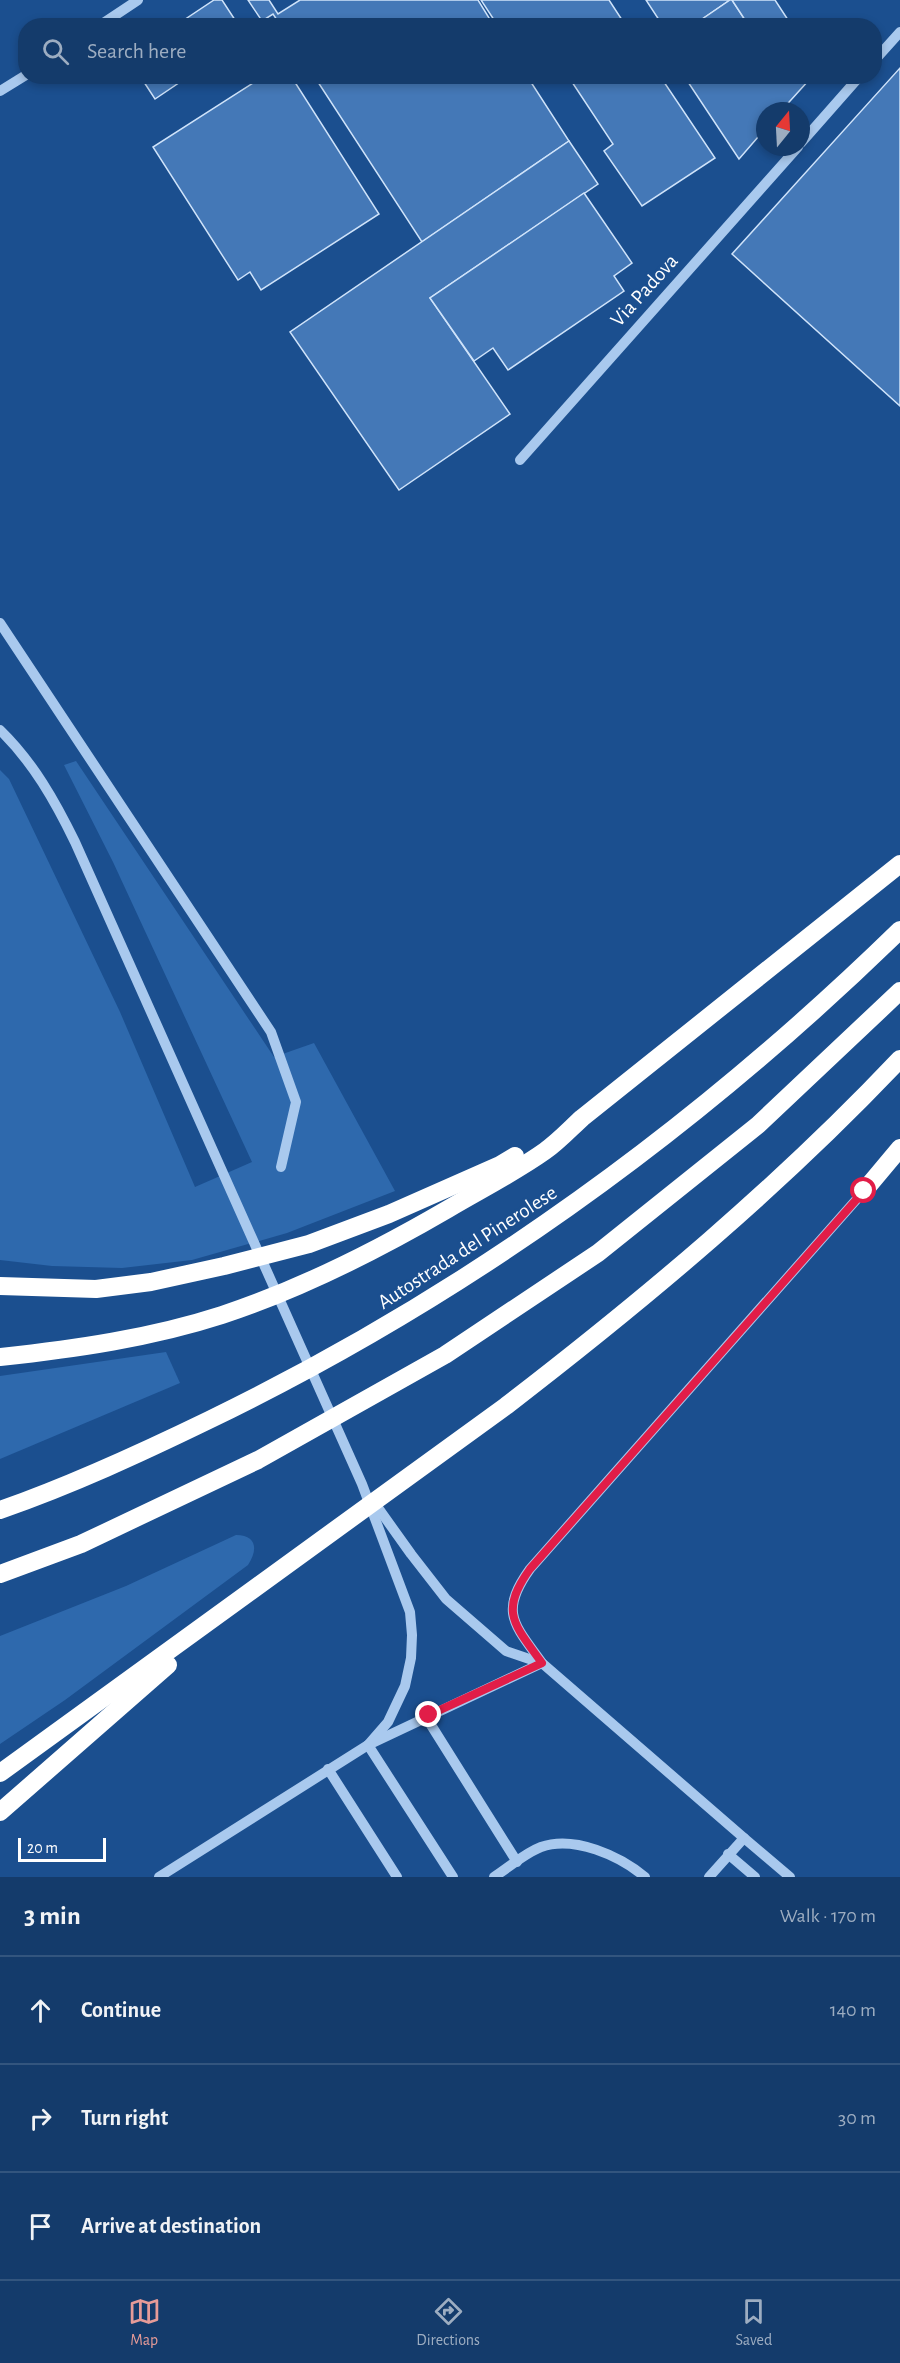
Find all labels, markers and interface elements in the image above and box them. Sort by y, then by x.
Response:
search box [18,18,882,84]
icon: search [39,35,72,68]
text: Search here [87,40,186,62]
north arrow [756,102,810,156]
street label: Via Padova [607,250,682,331]
route start [850,1177,876,1203]
street label: Autostrada del Pinerolese [374,1182,561,1313]
route end [415,1701,441,1727]
scale bar [18,1835,106,1862]
text: 20 m [27,1840,58,1856]
text: 3 min [24,1903,81,1929]
text: Walk · 170 m [780,1906,876,1926]
icon: ahead [24,1994,57,2027]
text: Continue [81,1999,161,2021]
text: 140 m [830,2000,876,2020]
icon: right [24,2102,57,2135]
text: Turn right [81,2107,168,2129]
text: 30 m [838,2108,876,2128]
icon: arrive [24,2210,57,2243]
text: Arrive at destination [81,2215,261,2237]
tab: Map [128,2295,161,2350]
tab: Directions [416,2295,480,2350]
tab: Saved [736,2295,772,2350]

